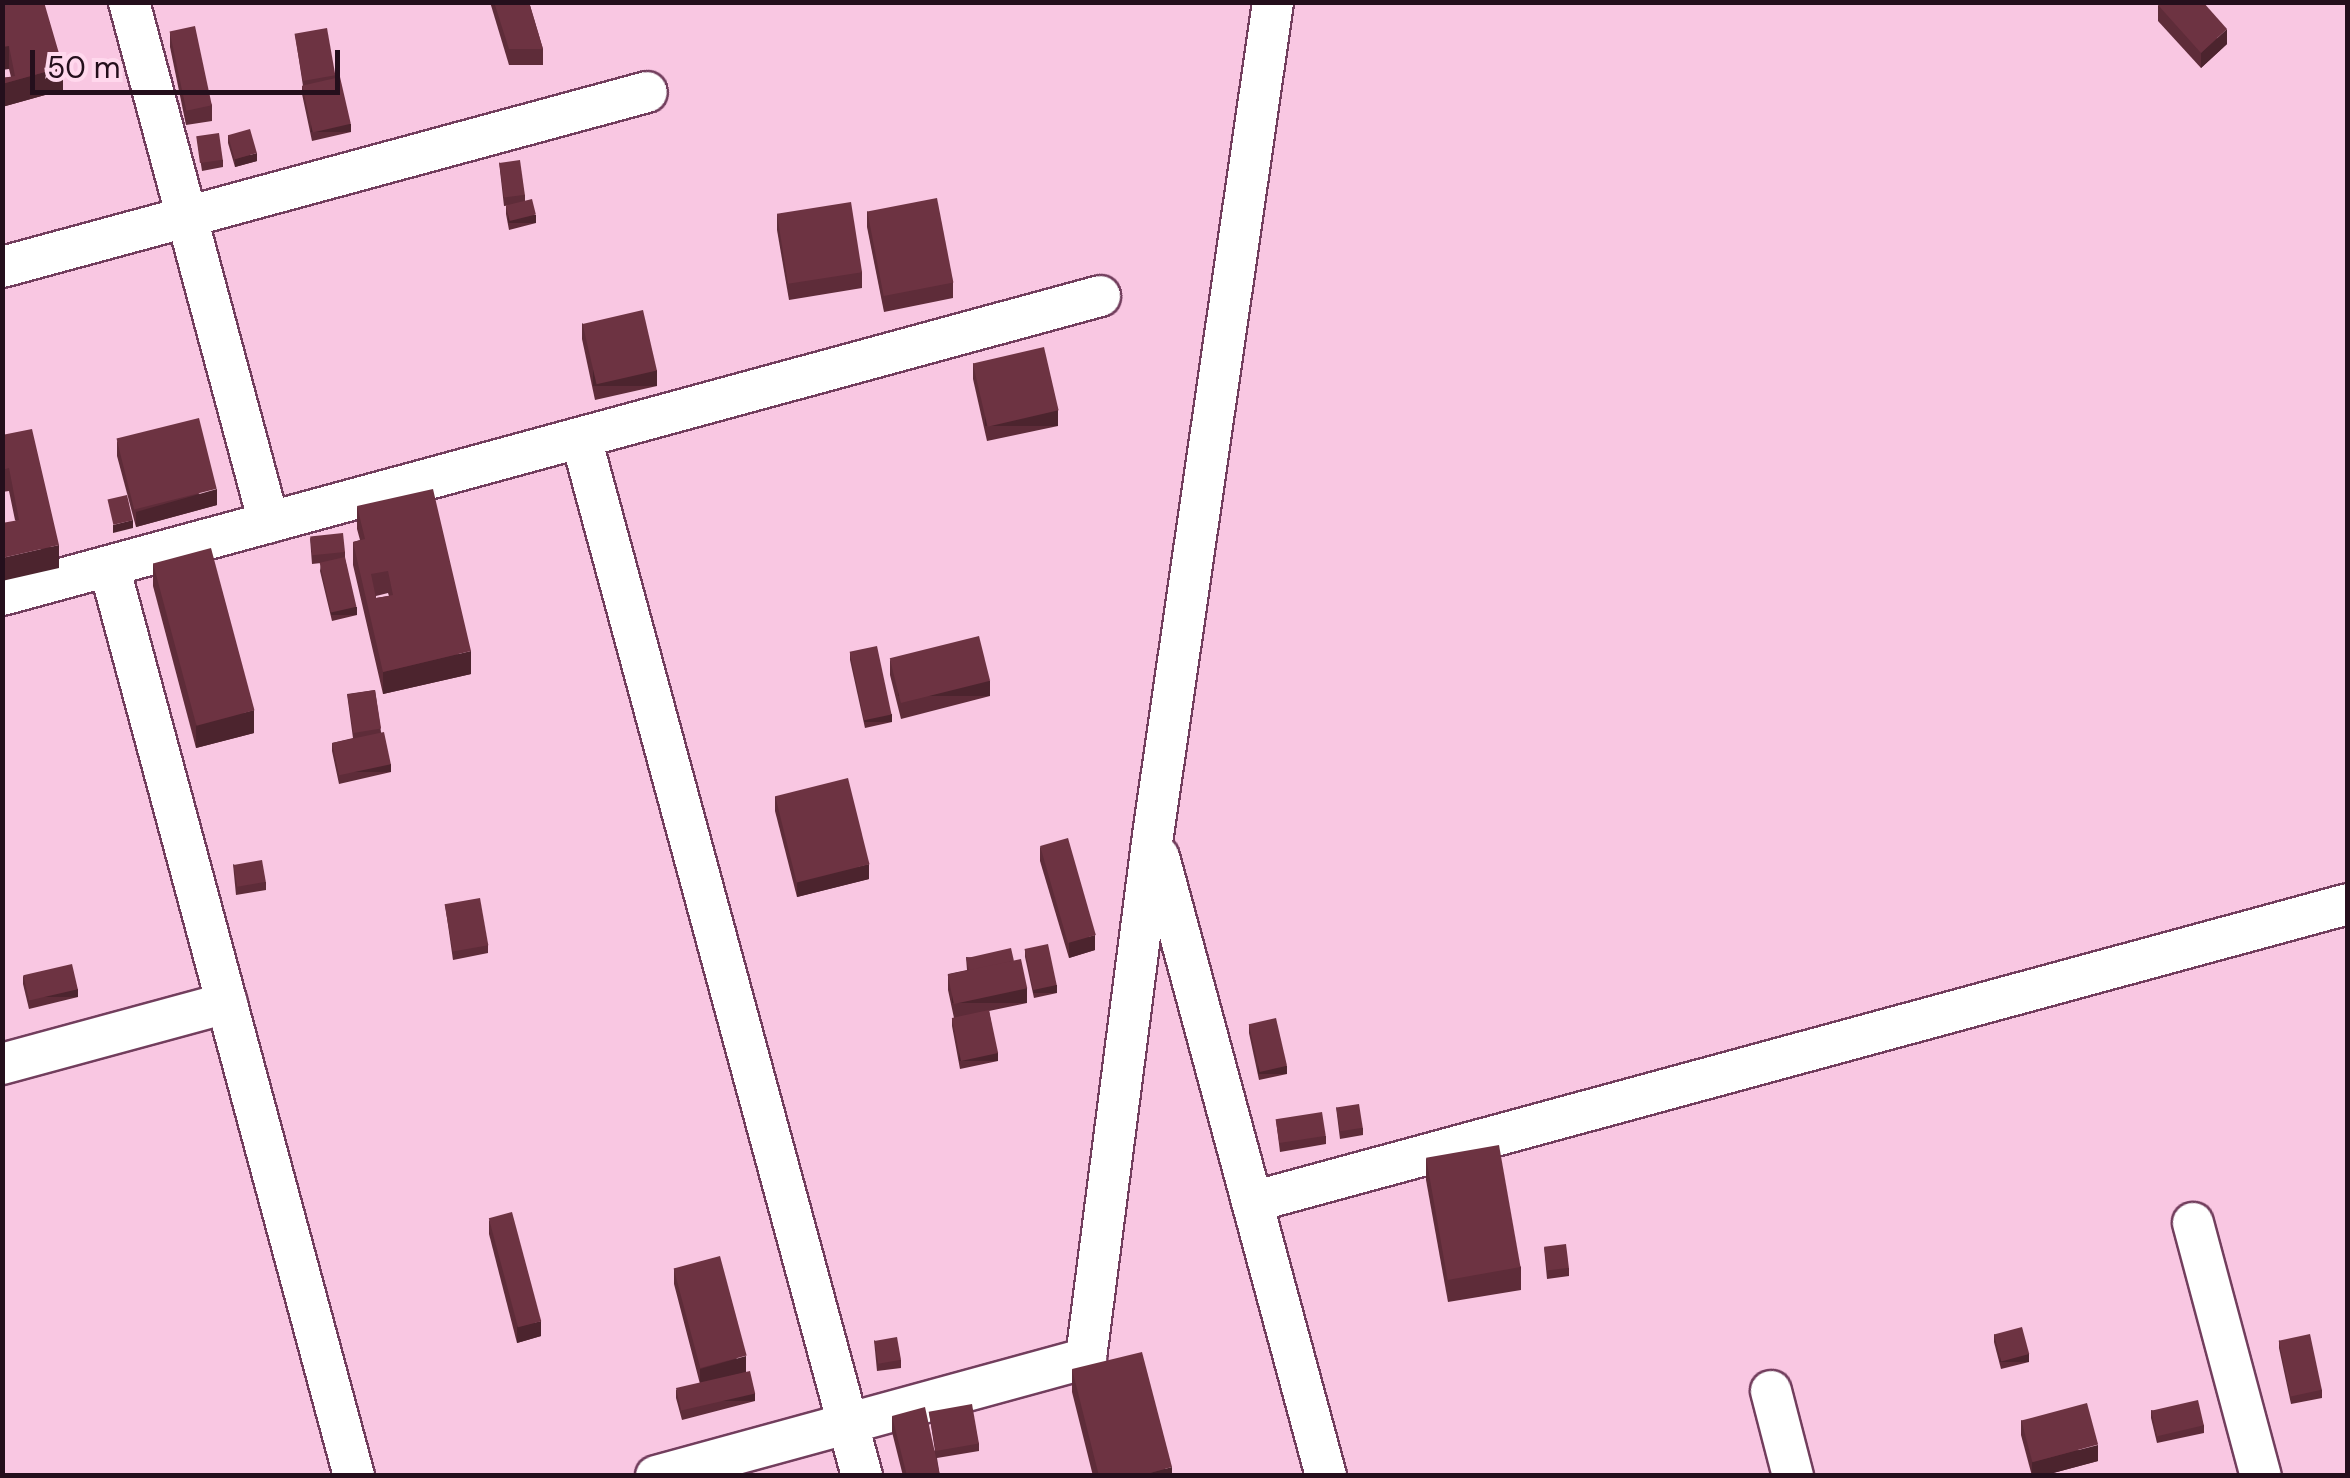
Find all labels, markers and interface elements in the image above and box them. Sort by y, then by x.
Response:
scale bar [35,30,345,92]
text: 50 m [47,48,121,87]

